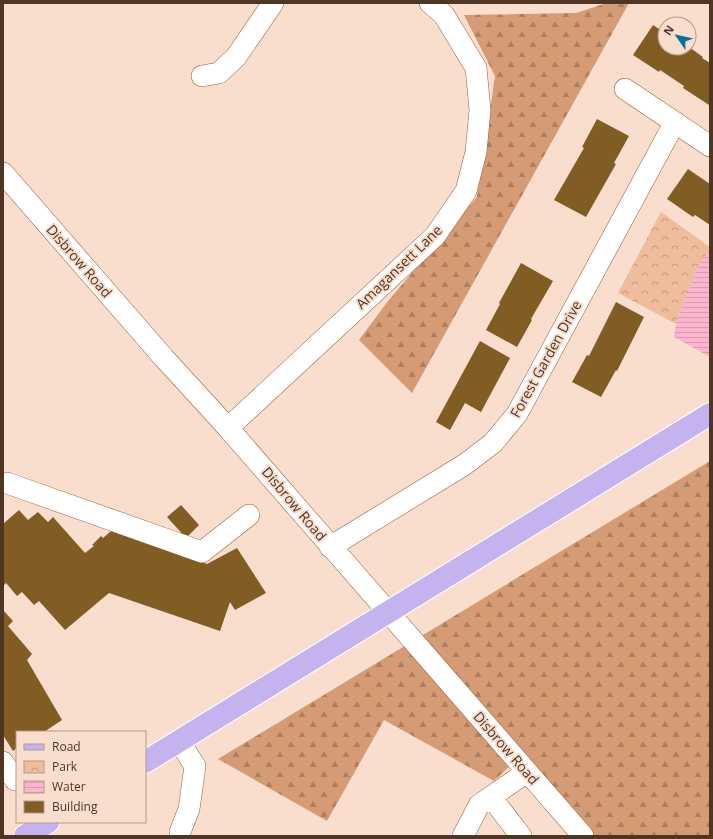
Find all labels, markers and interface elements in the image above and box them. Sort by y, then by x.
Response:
north arrow [657,16,697,56]
text: N [660,22,677,38]
street label: Disbrow Road [42,220,116,301]
street label: Amagansett Lane [351,220,446,313]
street label: Forest Garden Drive [505,297,586,421]
street label: Disbrow Road [258,463,331,545]
street label: Disbrow Road [469,707,543,788]
legend [16,731,146,823]
text: Road [52,738,81,755]
text: Park [52,758,78,775]
text: Water [52,778,86,795]
text: Building [52,798,98,815]

